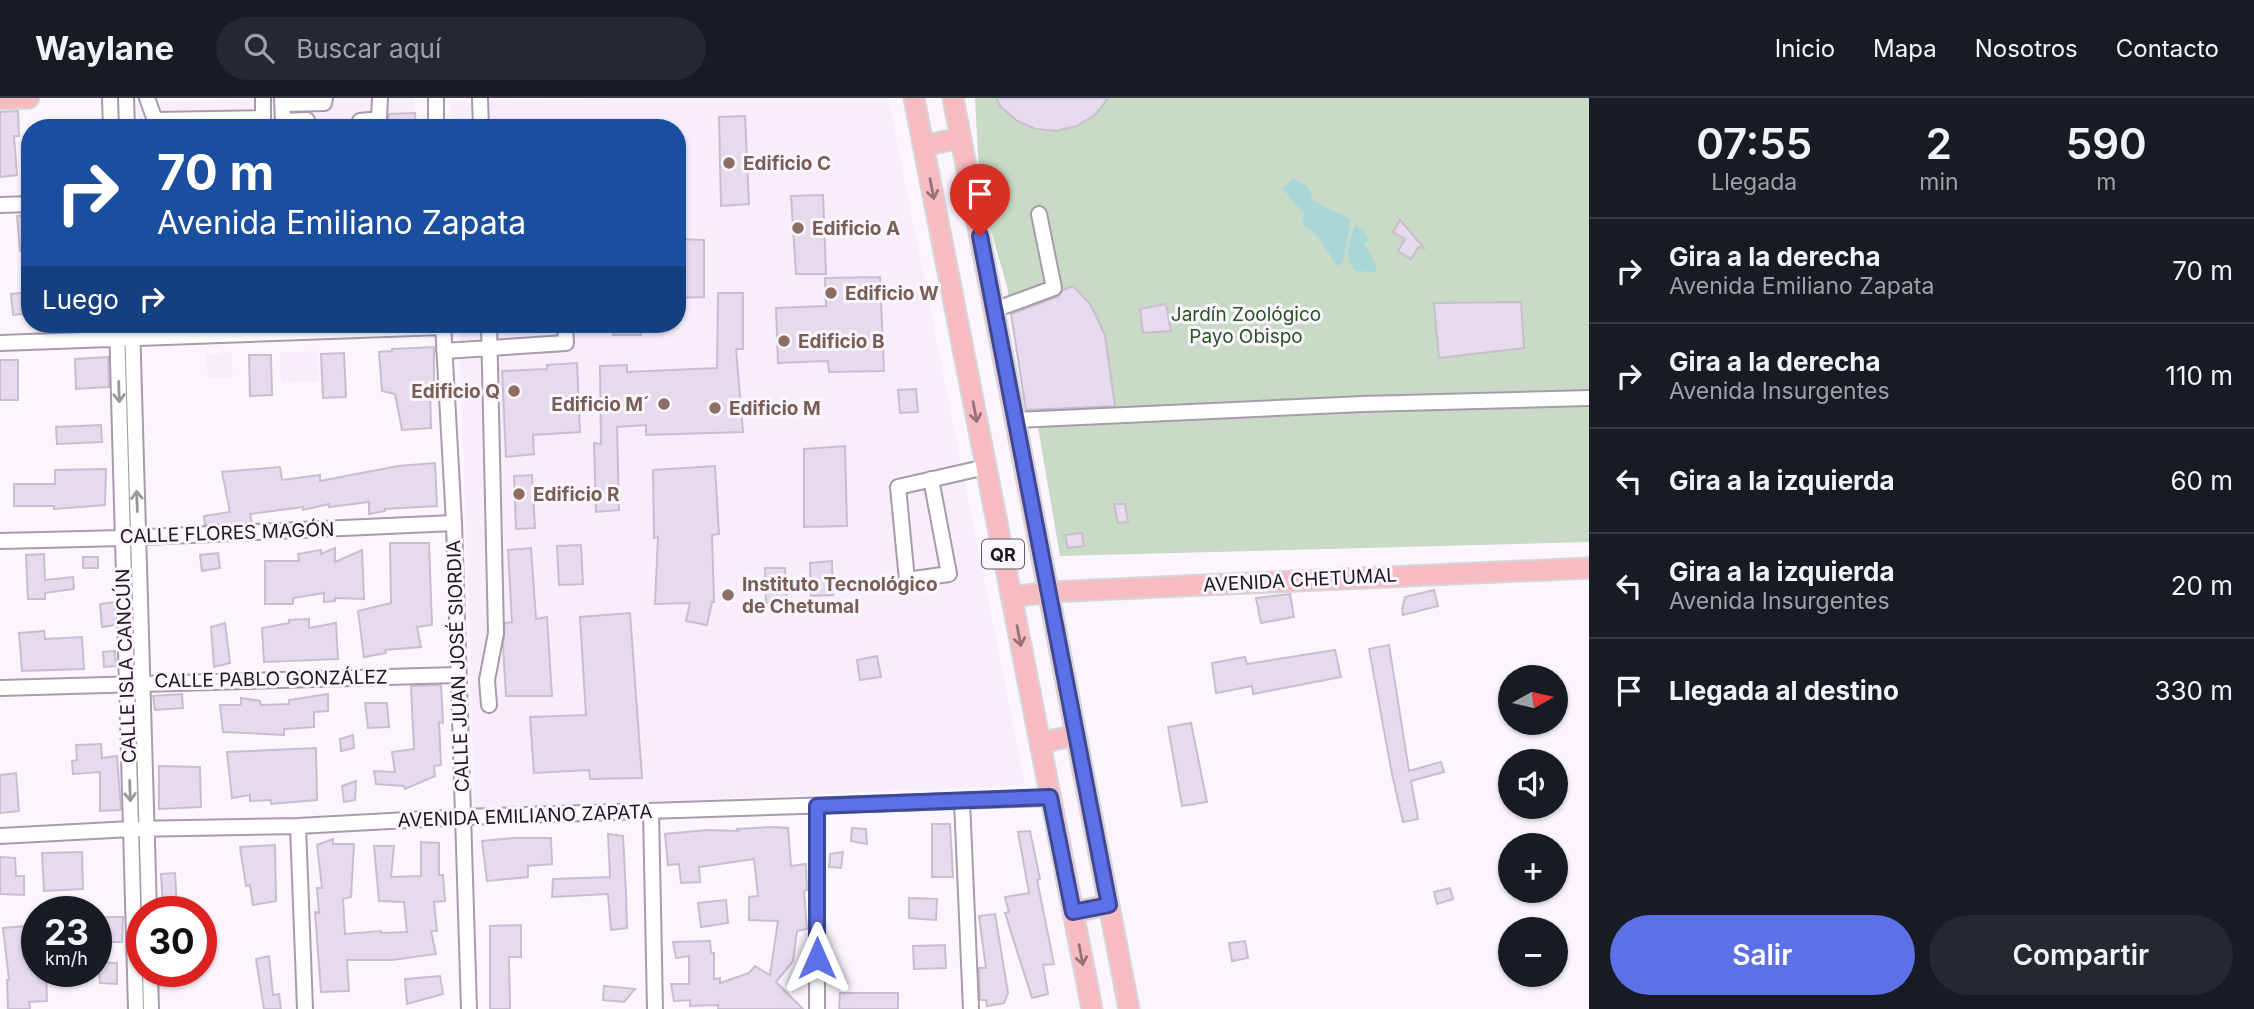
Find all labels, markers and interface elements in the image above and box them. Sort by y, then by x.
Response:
search box [216,17,706,80]
text: Waylane [35,28,174,68]
icon: search [240,29,278,67]
text: Buscar aquí [296,33,441,64]
text: Inicio [1775,34,1835,63]
text: Mapa [1873,34,1937,63]
text: Nosotros [1975,34,2078,63]
text: Contacto [2116,34,2219,63]
text: 07:55 [1696,118,1812,169]
text: 2 [1926,118,1952,169]
text: 590 [2066,118,2147,169]
text: 70 m [157,143,274,202]
icon: right [42,147,133,238]
place label: Edificio C [743,152,831,175]
marker: Edificio C [721,155,737,171]
pin [950,164,1010,236]
text: Llegada [1711,168,1797,196]
text: min [1919,168,1959,196]
text: m [2096,168,2116,196]
icon: arrive [961,175,999,213]
one-way arrow [925,177,939,200]
text: Avenida Emiliano Zapata [157,203,526,242]
place label: Edificio A [812,217,900,240]
marker: Edificio A [790,220,806,236]
text: Gira a la derecha [1669,241,1881,272]
icon: right [1610,252,1648,290]
text: 70 m [2172,255,2233,286]
text: Avenida Emiliano Zapata [1669,272,1934,300]
icon: right [133,280,171,318]
place label: Edificio W [845,282,939,305]
text: Luego [42,284,119,315]
marker: Edificio W [823,285,839,301]
park label: Jardín Zoológico Payo Obispo [1171,303,1321,348]
place label: Edificio B [798,330,885,353]
marker: Edificio B [776,333,792,349]
text: Gira a la derecha [1669,346,1881,377]
icon: right [1610,357,1648,395]
text: 110 m [2165,360,2233,391]
text: Avenida Insurgentes [1669,377,1890,405]
one-way arrow [112,380,125,403]
place label: Edificio Q [411,380,500,403]
marker: Edificio Q [506,383,522,399]
place label: Edificio M´ [551,393,650,416]
marker: Edificio M´ [656,396,672,412]
place label: Edificio M [729,397,821,420]
marker: Edificio M [707,400,723,416]
one-way arrow [969,400,983,423]
icon: left [1610,462,1648,500]
text: Gira a la izquierda [1669,465,1895,496]
text: 60 m [2170,465,2233,496]
place label: Edificio R [533,483,620,506]
marker: Edificio R [511,486,527,502]
one-way arrow [131,489,144,512]
street label: CALLE FLORES MAGÓN [119,518,335,548]
street label: CALLE JUAN JOSÉ SIORDIA [441,539,474,793]
road number: QR [982,540,1024,568]
text: Gira a la izquierda [1669,556,1895,587]
street label: AVENIDA CHETUMAL [1202,563,1398,597]
icon: left [1610,567,1648,605]
street label: CALLE ISLA CANCÚN [110,568,141,764]
text: 20 m [2171,570,2233,601]
place label: Instituto Tecnológico de Chetumal [742,573,938,618]
marker: Instituto Tecnológico de Chetumal [720,587,736,603]
text: Avenida Insurgentes [1669,587,1890,615]
one-way arrow [1013,624,1026,647]
street label: CALLE PABLO GONZÁLEZ [154,664,388,693]
north arrow [1498,665,1568,735]
map controls [1498,665,1568,987]
icon: arrive [1610,672,1648,710]
text: Llegada al destino [1669,675,1899,706]
text: 330 m [2154,675,2233,706]
button: sound [1498,749,1568,819]
one-way arrow [123,779,137,802]
street label: AVENIDA EMILIANO ZAPATA [397,800,653,832]
button: + [1498,833,1568,903]
speed limit sign: 30 [126,896,217,987]
text: 23 [44,911,89,953]
button: Salir [1610,915,1915,995]
button: Compartir [1929,915,2233,995]
button: − [1498,917,1568,987]
position arrow [780,921,854,995]
one-way arrow [1075,943,1089,966]
text: km/h [45,948,88,969]

